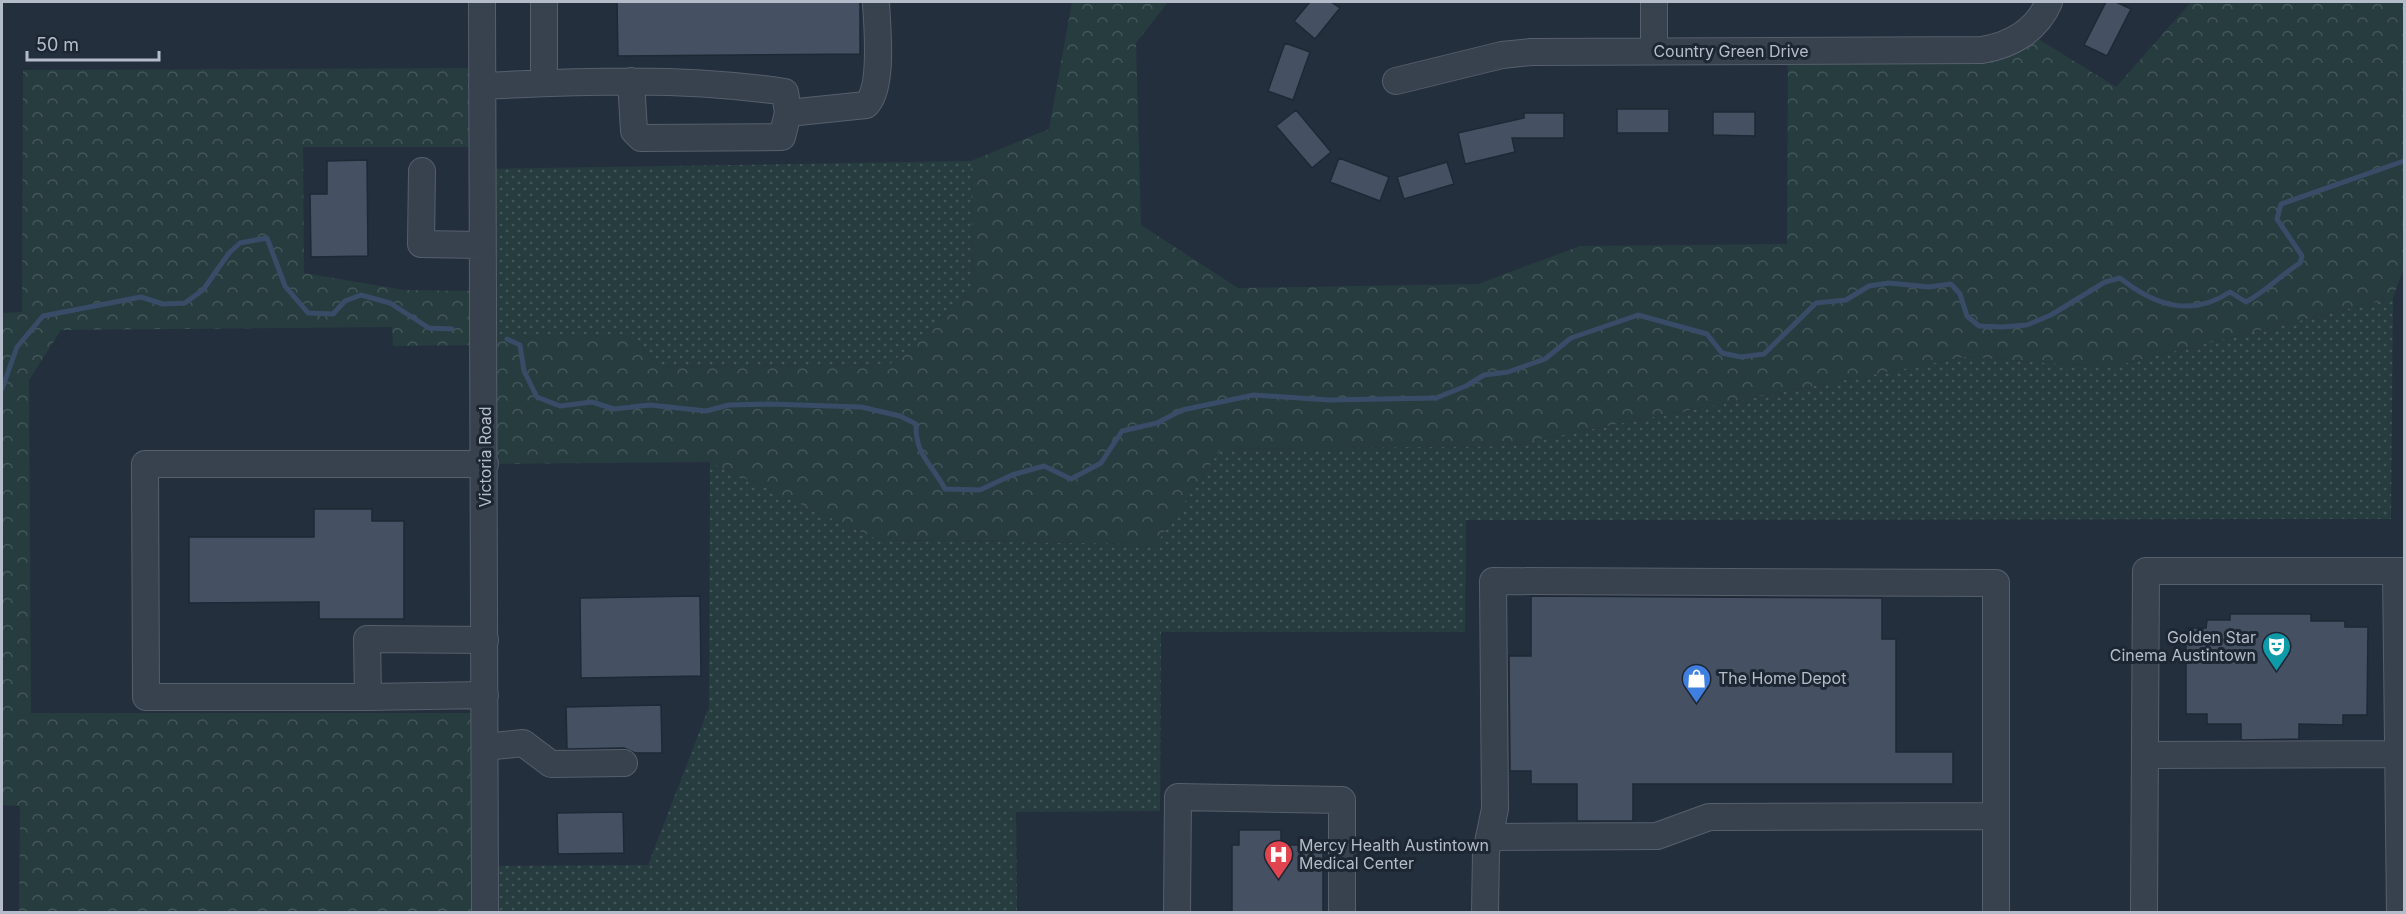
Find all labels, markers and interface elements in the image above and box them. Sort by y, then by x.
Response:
scale bar [27,24,159,62]
text: 50 m [36,34,79,55]
street label: Country Green Drive [1653,41,1809,61]
street label: Victoria Road [475,407,495,507]
place label: Golden Star Cinema Austintown [2110,627,2256,665]
theatre icon: Golden Star Cinema Austintown [2261,630,2293,672]
shop icon: The Home Depot [1681,662,1713,704]
place label: The Home Depot [1718,668,1846,688]
place label: Mercy Health Austintown Medical Center [1299,835,1489,873]
hospital icon: Mercy Health Austintown Medical Center [1262,838,1294,880]

